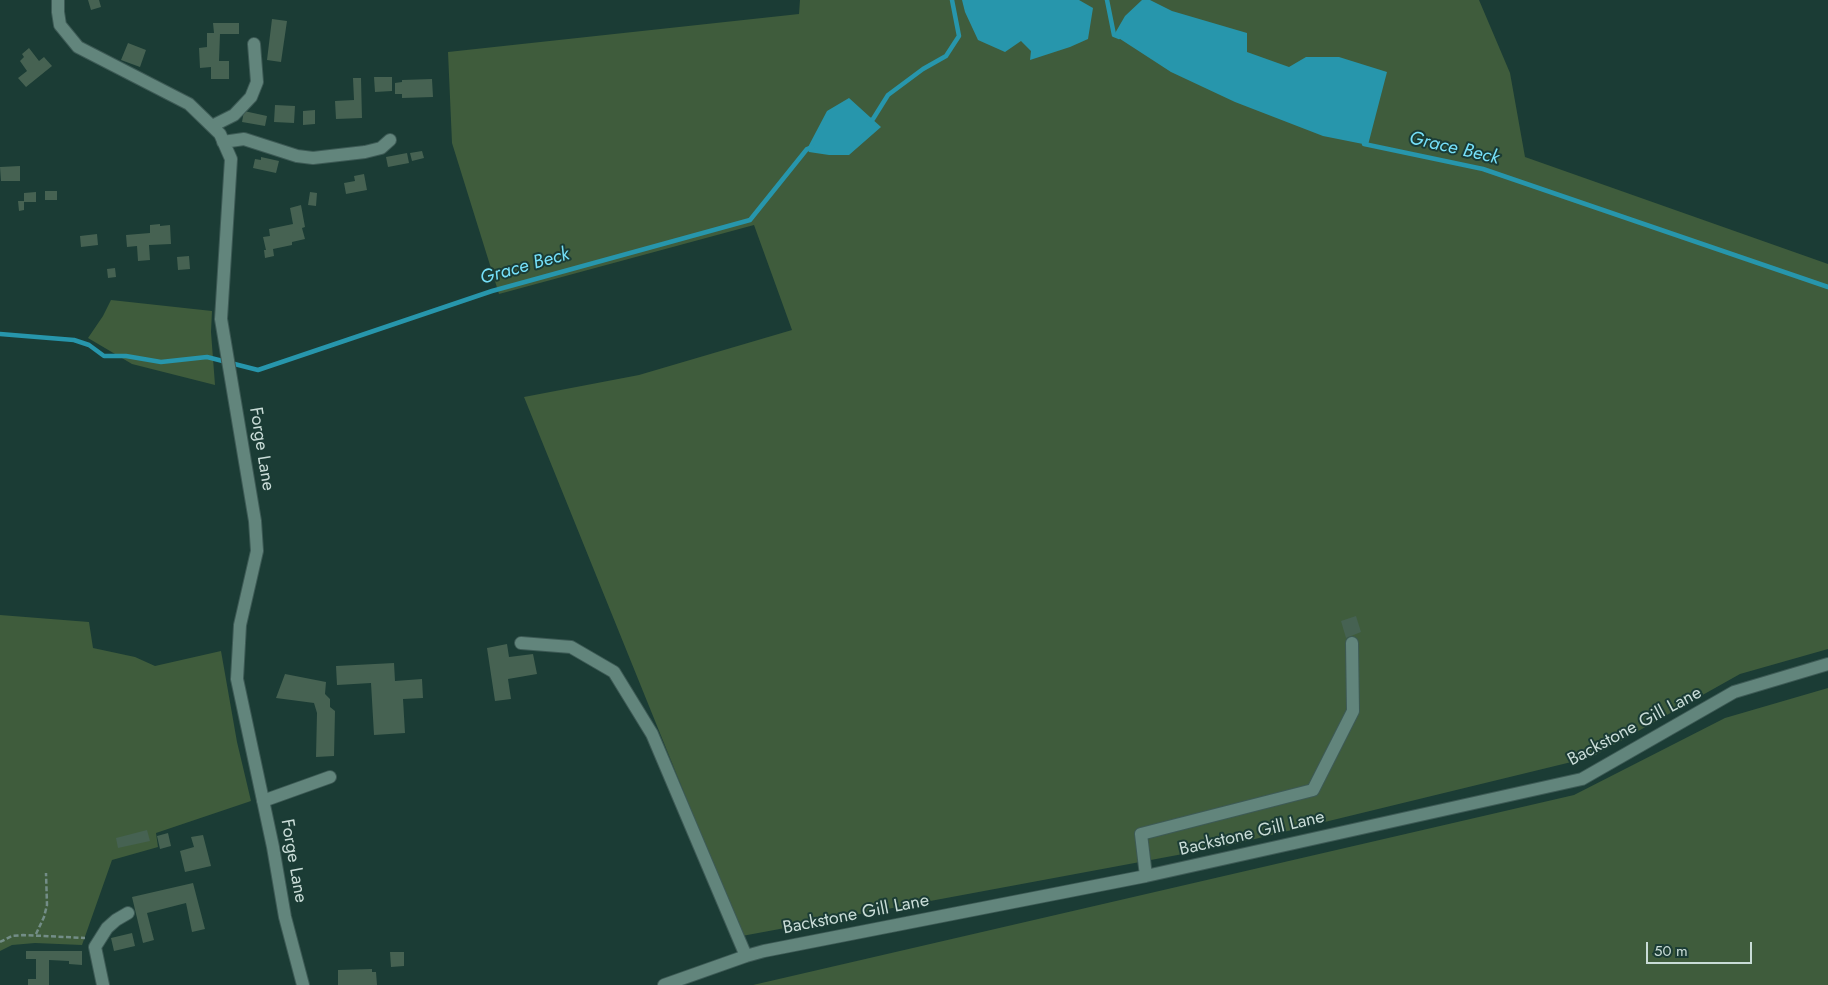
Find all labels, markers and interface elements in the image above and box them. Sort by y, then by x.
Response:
water label: Grace Beck [1407,128,1501,170]
water label: Grace Beck [478,243,572,291]
street label: Forge Lane [244,406,278,492]
street label: Backstone Gill Lane [1564,683,1706,771]
street label: Backstone Gill Lane [1177,807,1327,861]
street label: Forge Lane [275,817,311,905]
street label: Backstone Gill Lane [781,890,931,940]
scale bar [1648,932,1754,964]
text: 50 m [1654,940,1688,962]

